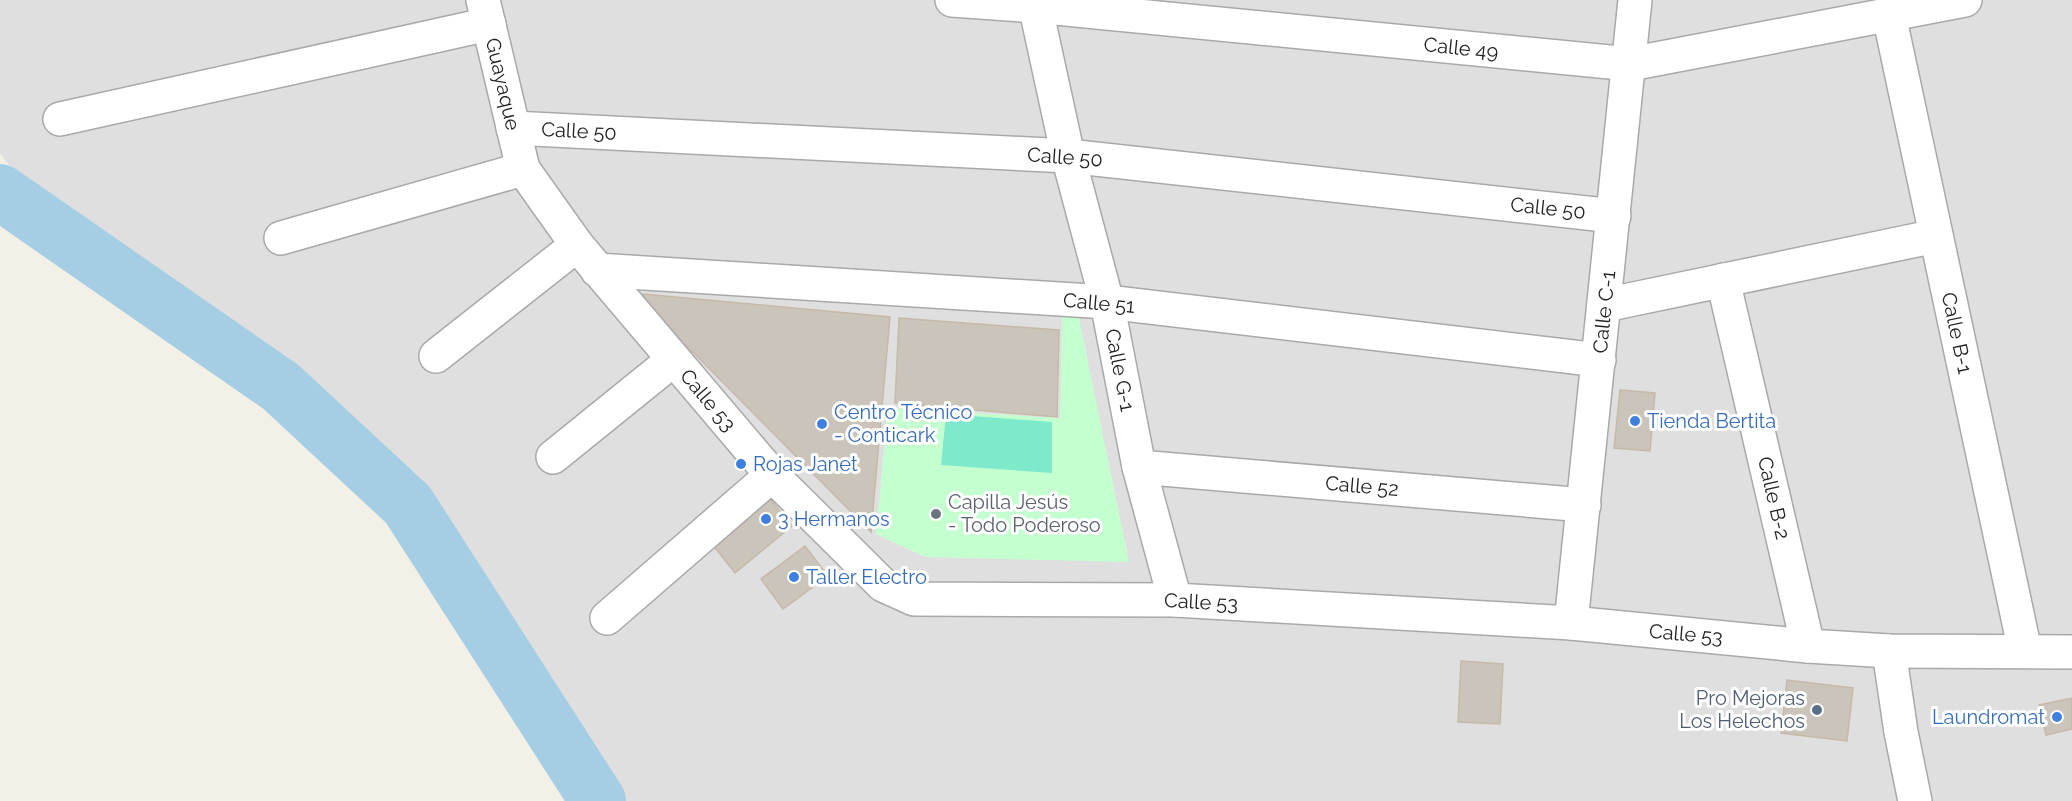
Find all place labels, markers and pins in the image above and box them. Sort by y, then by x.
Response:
place label: Centro Técnico - Conticark [834,400,972,447]
place label: Tienda Bertita [1647,409,1776,433]
marker: Tienda Bertita [1628,414,1642,428]
marker: Centro Técnico - Conticark [815,417,829,431]
place label: Rojas Janet [753,452,858,476]
marker: Rojas Janet [734,457,748,471]
place label: Capilla Jesús - Todo Poderoso [948,490,1101,537]
place label: 3 Hermanos [778,507,890,531]
marker: Capilla Jesús - Todo Poderoso [929,507,943,521]
marker: 3 Hermanos [759,512,773,526]
place label: Taller Electro [806,565,927,589]
marker: Taller Electro [787,570,801,584]
place label: Pro Mejoras Los Helechos [1679,686,1805,733]
marker: Pro Mejoras Los Helechos [1810,703,1824,717]
place label: Laundromat [1932,705,2045,729]
marker: Laundromat [2050,710,2064,724]

